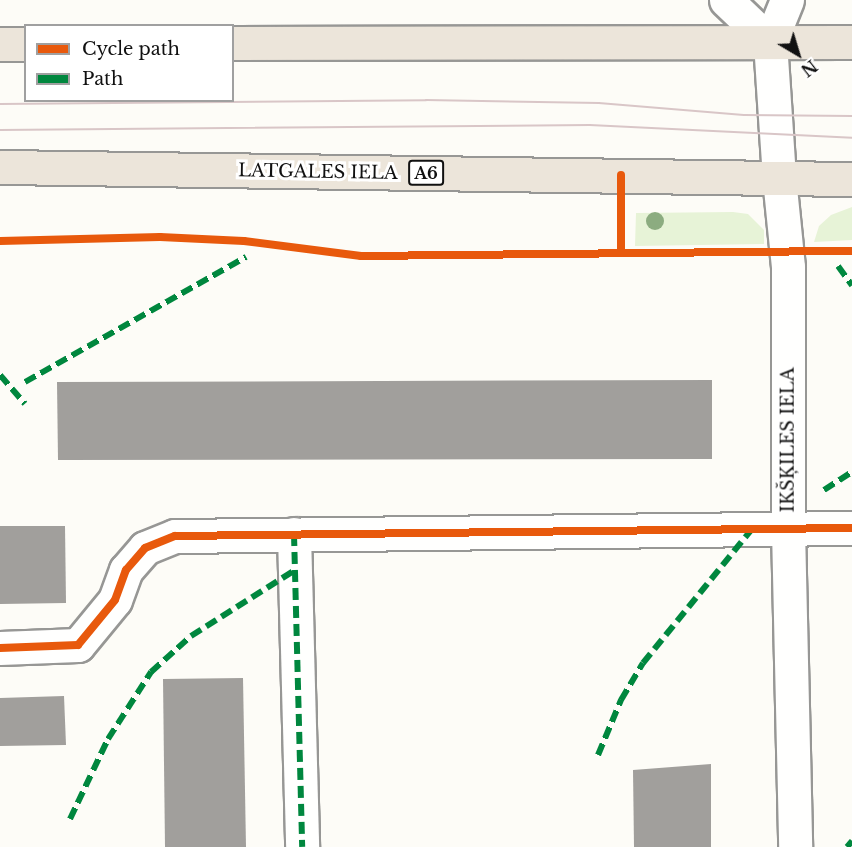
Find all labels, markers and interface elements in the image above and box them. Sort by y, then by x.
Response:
legend [24,24,234,102]
north arrow [768,24,828,84]
text: Cycle path [82,38,180,60]
text: N [797,56,821,81]
text: Path [82,68,123,90]
street label: LATGALES IELA [238,160,398,184]
road number: A6 [408,160,444,186]
street label: IKŠĶILES IELA [777,367,799,513]

